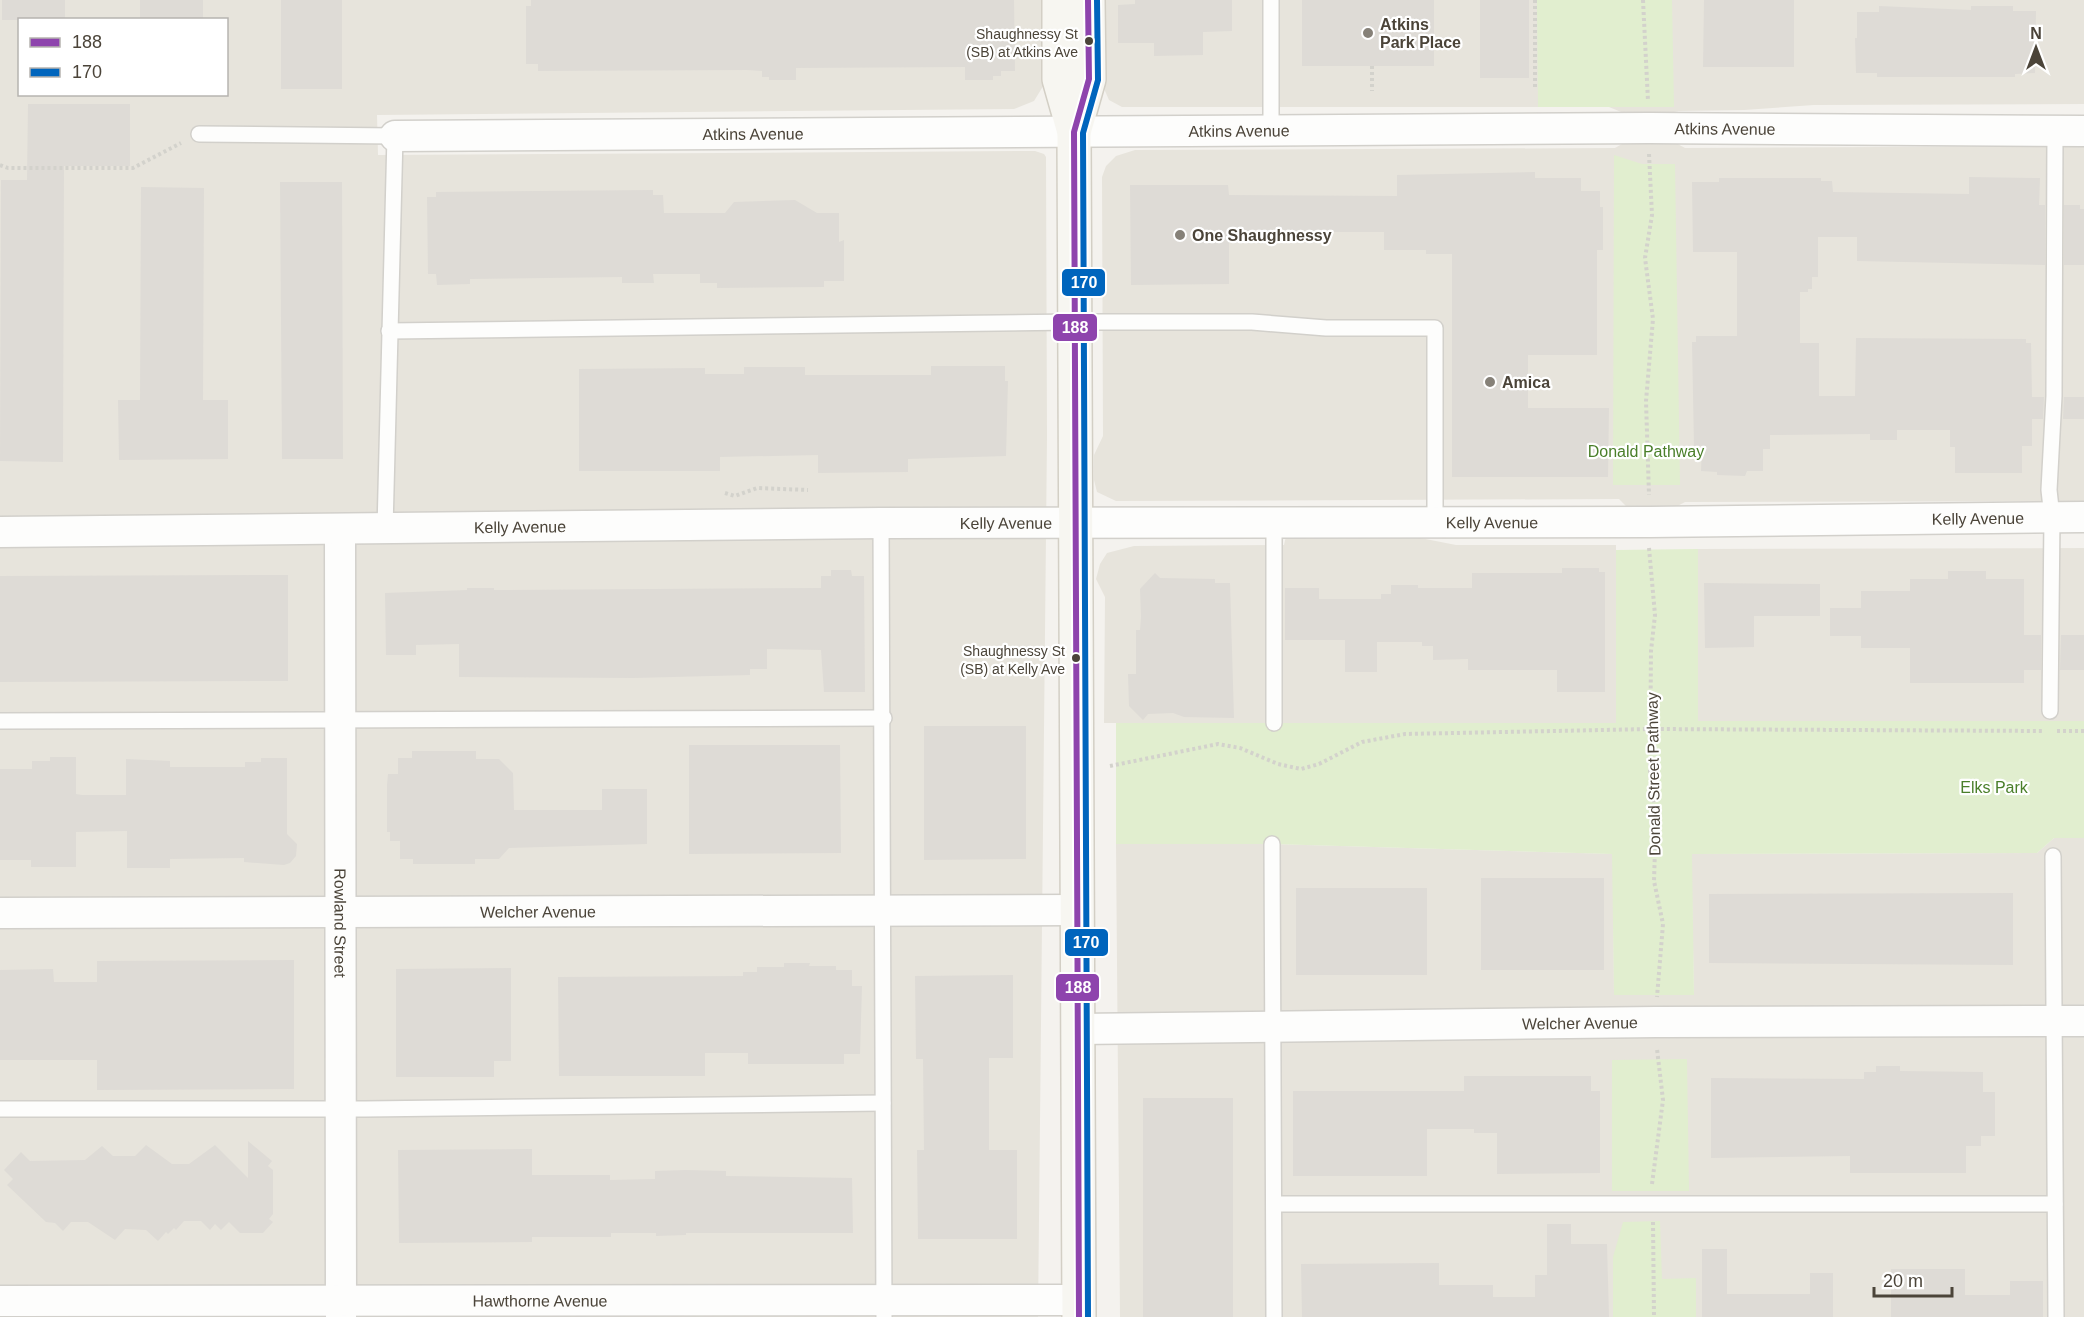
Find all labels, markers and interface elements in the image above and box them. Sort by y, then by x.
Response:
place label: Atkins Park Place [1380,16,1461,51]
legend [18,18,228,96]
north arrow [2006,18,2066,78]
text: N [2030,25,2042,42]
place label: Shaughnessy St (SB) at Atkins Ave [966,26,1078,60]
marker: Atkins Park Place [1361,26,1375,40]
text: 188 [72,32,102,52]
marker: Shaughnessy St (SB) at Atkins Ave [1083,35,1095,47]
text: 170 [72,62,102,82]
street label: Atkins Avenue [1674,120,1776,138]
street label: Atkins Avenue [1188,122,1290,140]
street label: Atkins Avenue [702,125,804,143]
place label: One Shaughnessy [1192,227,1332,244]
marker: One Shaughnessy [1173,228,1187,242]
line badge: 170 [1061,268,1106,297]
text: 170 [1071,274,1097,291]
line badge: 188 [1052,313,1098,342]
text: 188 [1062,319,1088,336]
place label: Amica [1502,374,1550,391]
marker: Amica [1483,375,1497,389]
park label: Donald Pathway [1588,443,1704,460]
street label: Kelly Avenue [1932,510,2024,528]
street label: Kelly Avenue [1446,514,1538,531]
street label: Kelly Avenue [960,515,1052,532]
street label: Kelly Avenue [474,518,566,536]
place label: Shaughnessy St (SB) at Kelly Ave [960,643,1065,677]
marker: Shaughnessy St (SB) at Kelly Ave [1070,652,1082,664]
street label: Donald Street Pathway [1644,692,1663,856]
park label: Elks Park [1960,779,2029,796]
street label: Rowland Street [331,868,349,978]
street label: Welcher Avenue [480,903,596,921]
line badge: 170 [1064,928,1109,957]
text: 170 [1073,934,1099,951]
line badge: 188 [1055,973,1100,1002]
text: 188 [1065,979,1091,996]
street label: Welcher Avenue [1522,1014,1638,1033]
scale bar [1874,1260,1952,1298]
text: 20 m [1883,1271,1923,1291]
street label: Hawthorne Avenue [472,1292,608,1310]

